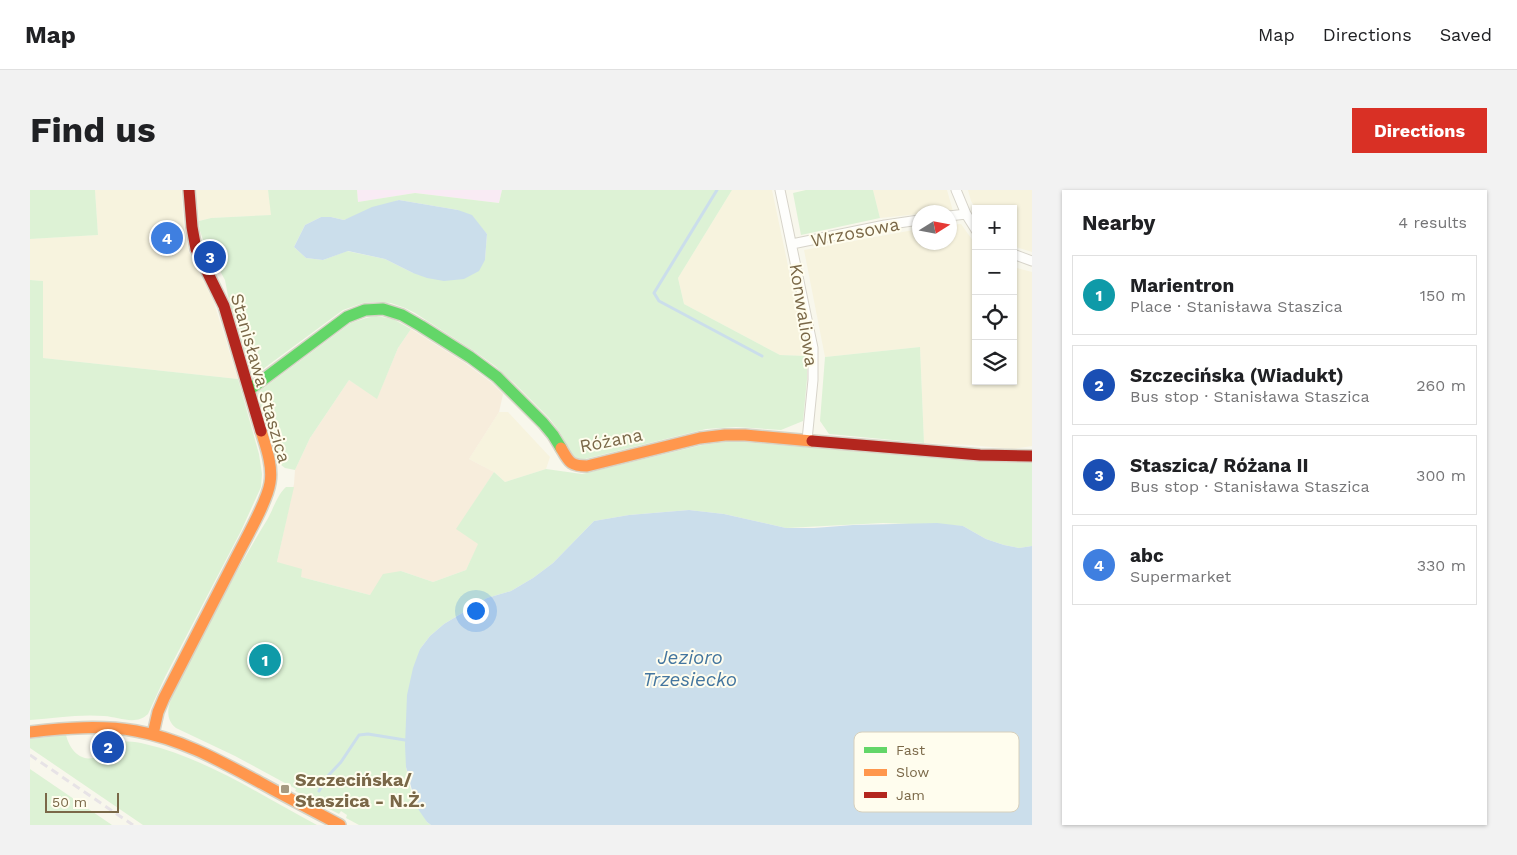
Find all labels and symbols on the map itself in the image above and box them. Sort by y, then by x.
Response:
north arrow [912,205,957,250]
street label: Wrzosowa [809,213,901,251]
pin: 4 [151,219,183,257]
pin: 3 [194,238,226,276]
street label: Konwaliowa [786,262,822,368]
street label: Stanisława Staszica [227,291,295,465]
street label: Różana [578,424,644,456]
your location [463,598,489,624]
pin: 1 [249,641,281,679]
water label: Jezioro Trzesiecko [643,646,737,691]
pin: 2 [92,728,124,766]
legend [854,732,1019,812]
text: Fast [896,742,925,758]
text: Slow [896,764,929,780]
place label: Szczecińska/ Staszica - N.Ż. [295,769,425,811]
marker: Szczecińska/ Staszica - N.Ż. [279,783,291,795]
text: Jam [896,787,925,803]
scale bar [45,790,119,813]

